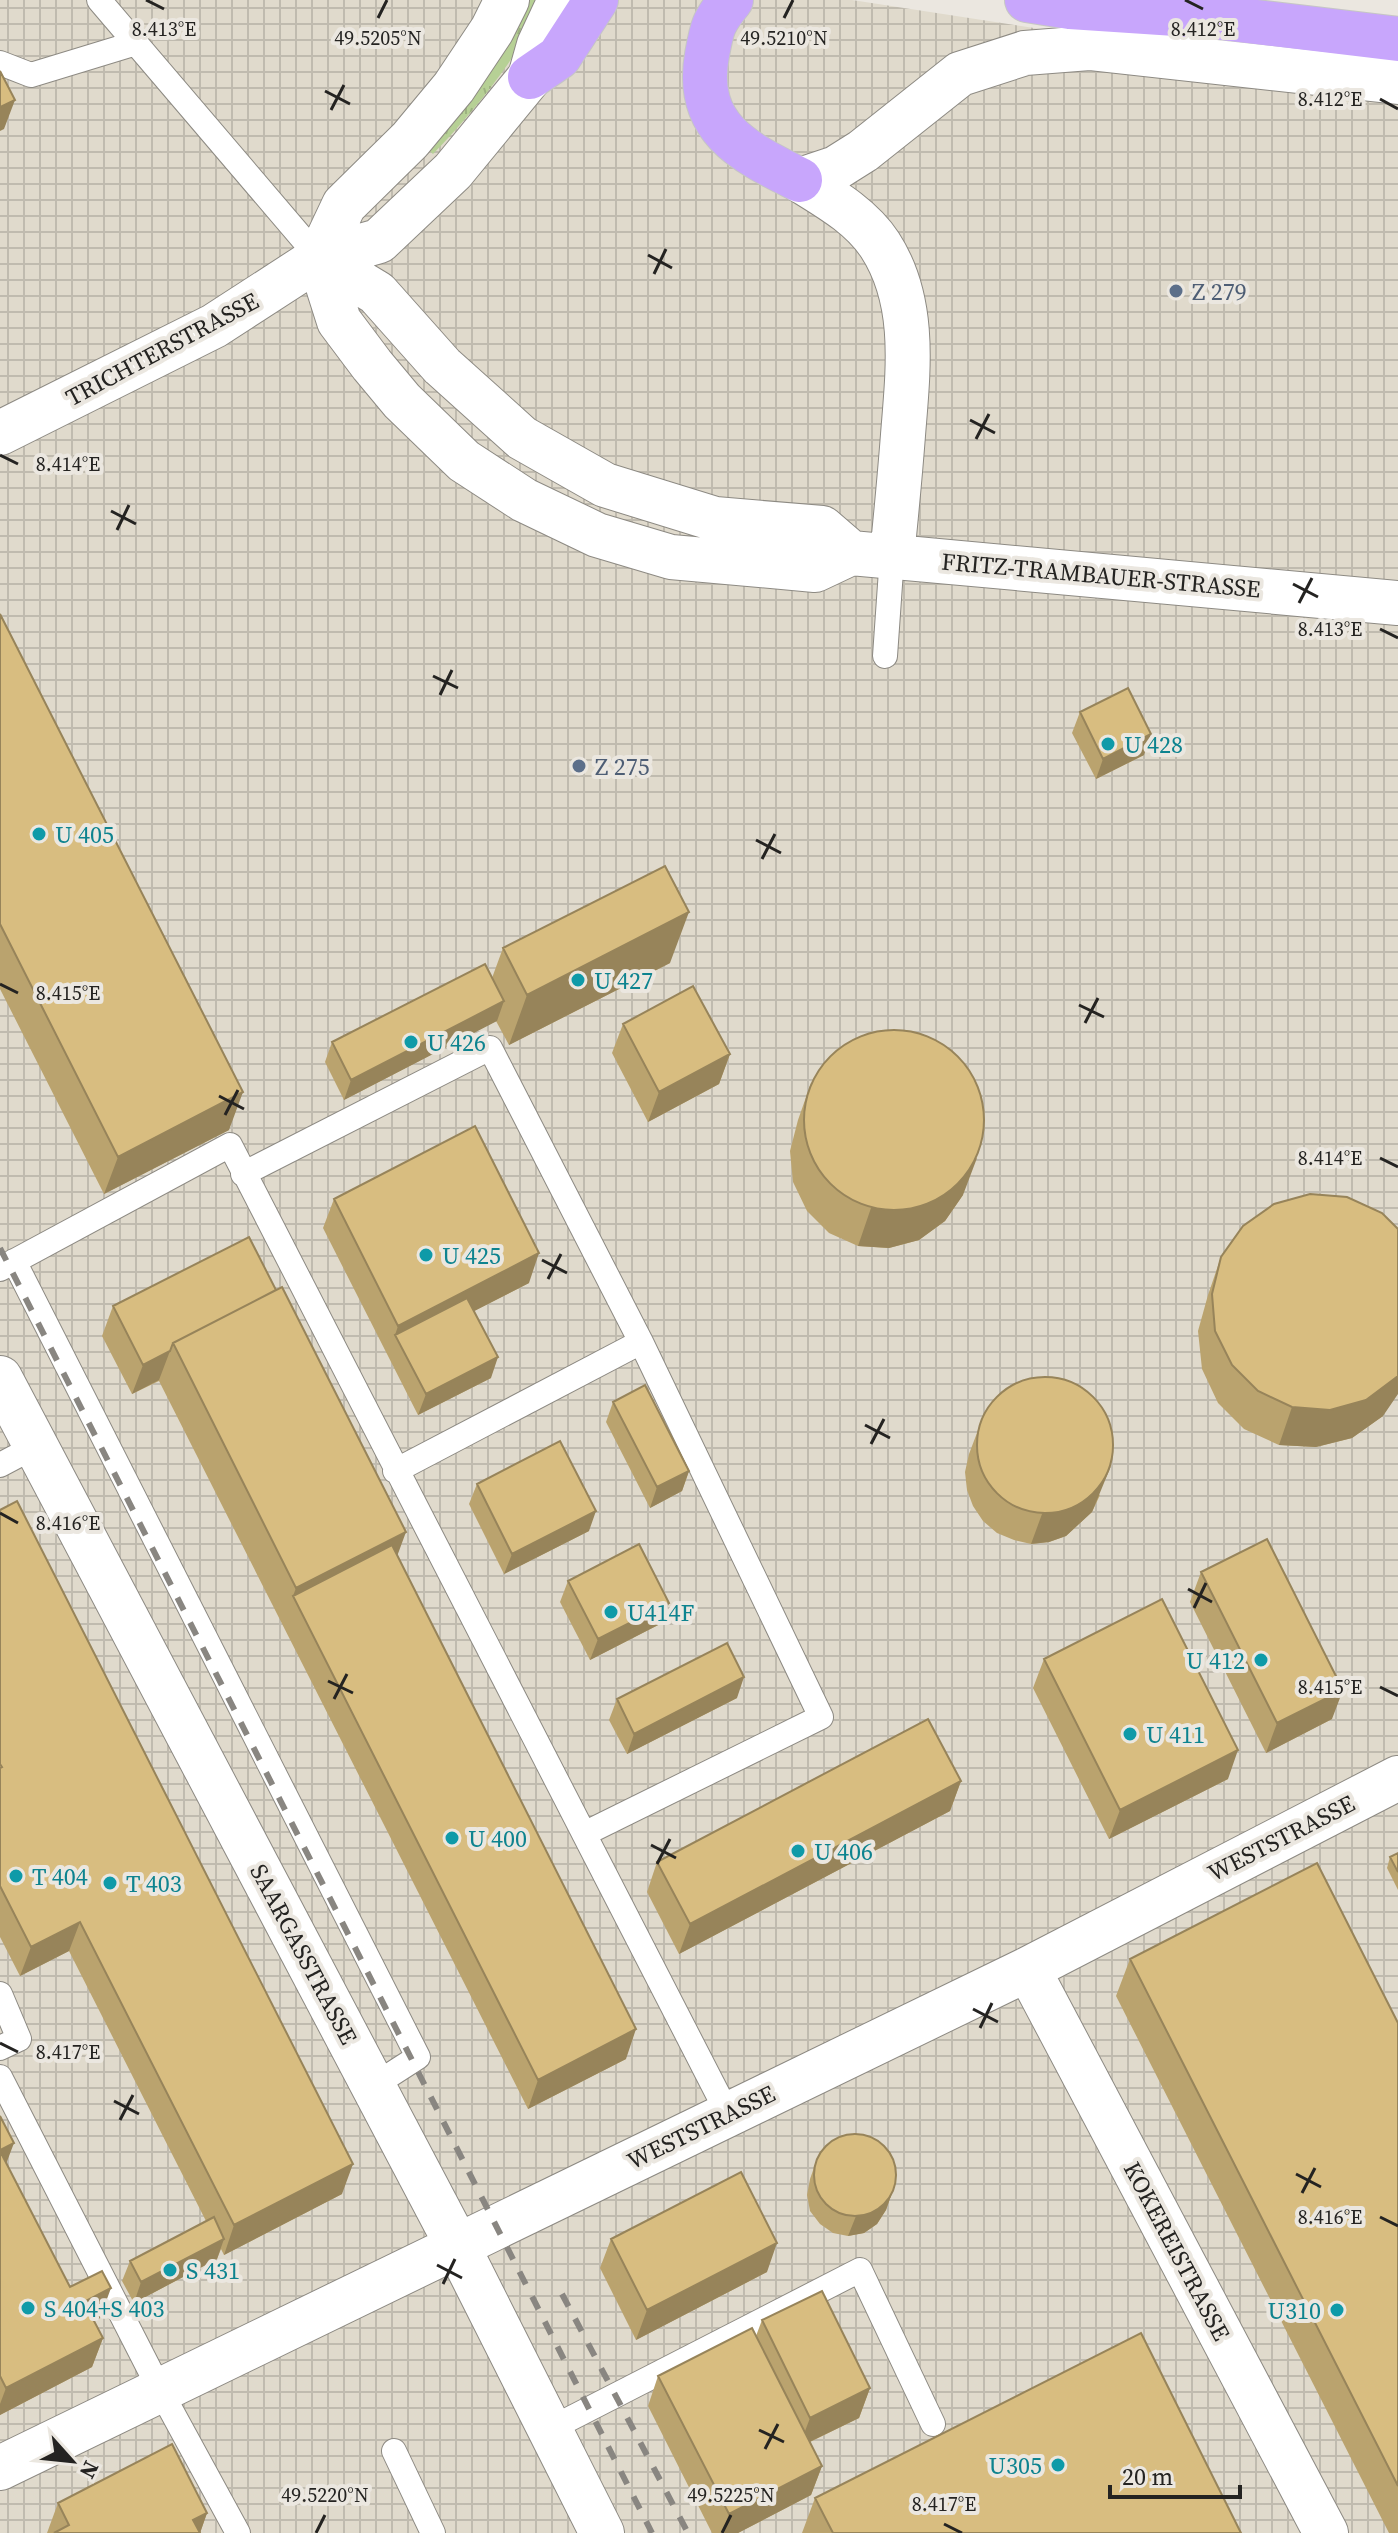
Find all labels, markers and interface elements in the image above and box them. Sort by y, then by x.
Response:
text: 8.413°E [132,15,196,43]
text: 8.412°E [1171,15,1235,43]
text: 49.5205°N [334,24,422,52]
text: 49.5210°N [740,24,828,52]
text: 8.412°E [1298,85,1362,113]
place label: Z 279 [1192,275,1247,308]
marker: Z 279 [1167,282,1185,300]
street label: TRICHTERSTRASSE [60,284,264,414]
text: 8.414°E [36,450,100,478]
street label: FRITZ-TRAMBAUER-STRASSE [940,545,1262,605]
text: 8.413°E [1298,615,1362,643]
place label: U 428 [1124,728,1183,761]
marker: U 428 [1099,735,1117,753]
place label: Z 275 [595,750,650,783]
marker: Z 275 [570,757,588,775]
place label: U 405 [55,818,114,851]
marker: U 405 [30,825,48,843]
place label: U 427 [594,964,653,997]
marker: U 427 [569,971,587,989]
text: 8.415°E [36,979,100,1007]
place label: U 426 [427,1026,486,1059]
marker: U 426 [402,1033,420,1051]
text: 8.414°E [1298,1144,1362,1172]
place label: U 425 [442,1239,501,1272]
marker: U 425 [417,1246,435,1264]
text: 8.416°E [36,1509,100,1537]
place label: U414F [627,1596,694,1629]
marker: U414F [602,1603,620,1621]
place label: U 412 [1186,1644,1245,1677]
marker: U 412 [1252,1651,1270,1669]
text: 8.415°E [1298,1673,1362,1701]
place label: U 411 [1146,1718,1205,1751]
marker: U 411 [1121,1725,1139,1743]
street label: WESTSTRASSE [1202,1787,1360,1889]
place label: U 400 [468,1822,527,1855]
marker: U 400 [443,1829,461,1847]
place label: U 406 [814,1835,873,1868]
marker: U 406 [789,1842,807,1860]
street label: SAARGASSTRASSE [243,1858,365,2050]
place label: T 404 [32,1860,88,1893]
marker: T 404 [7,1867,25,1885]
place label: T 403 [126,1867,182,1900]
marker: T 403 [101,1874,119,1892]
text: 8.417°E [36,2038,100,2066]
street label: WESTSTRASSE [621,2077,781,2177]
street label: KOKEREISTRASSE [1116,2156,1238,2346]
text: 8.416°E [1298,2203,1362,2231]
place label: S 431 [186,2254,240,2287]
marker: S 431 [161,2261,179,2279]
place label: S 404+S 403 [44,2292,164,2325]
place label: U310 [1268,2294,1321,2327]
marker: S 404+S 403 [19,2299,37,2317]
marker: U310 [1328,2301,1346,2319]
north arrow [32,2421,112,2501]
place label: U305 [989,2449,1042,2482]
scale bar [1110,2449,1240,2499]
text: N [73,2456,107,2484]
marker: U305 [1049,2456,1067,2474]
text: 20 m [1122,2460,1173,2493]
text: 49.5220°N [281,2481,369,2509]
text: 49.5225°N [687,2481,775,2509]
text: 8.417°E [912,2490,976,2518]

